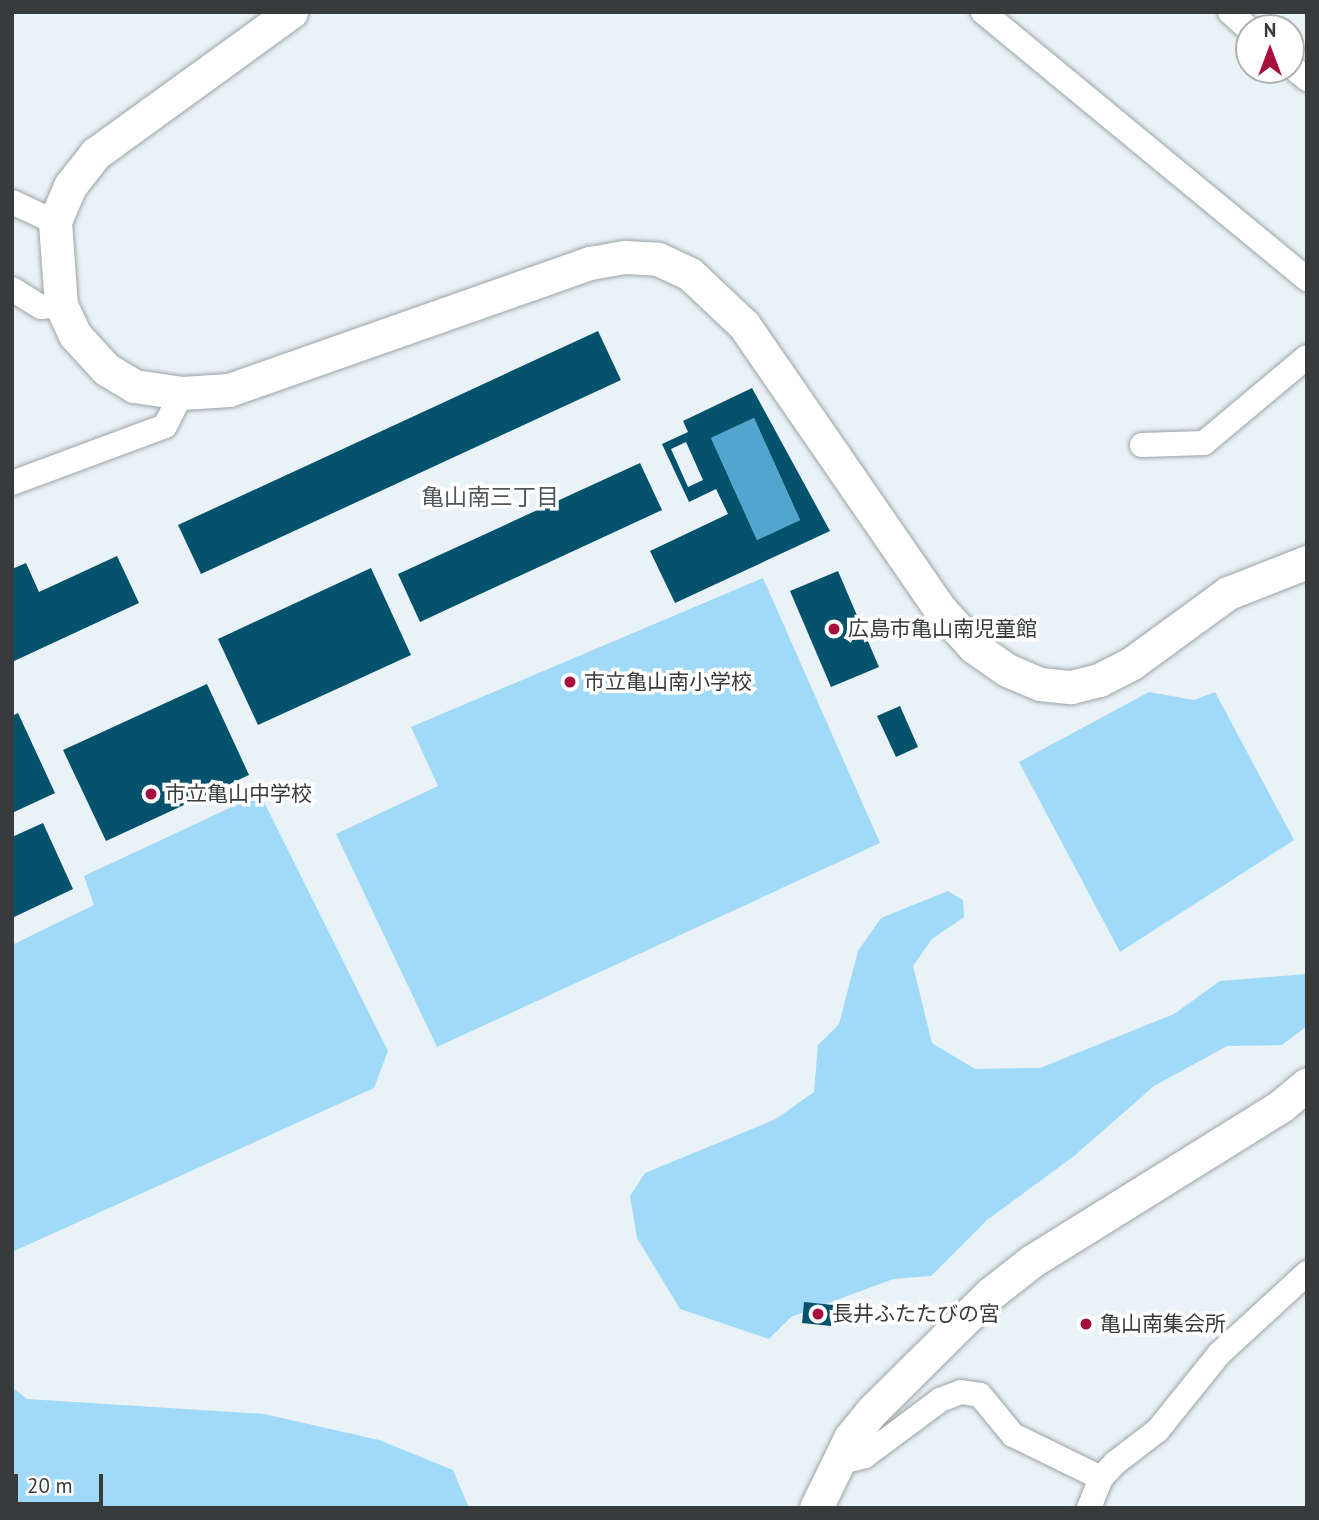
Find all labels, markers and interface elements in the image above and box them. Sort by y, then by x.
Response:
north arrow [1235,14,1305,84]
text: N [1264,18,1276,42]
district label: 亀山南三丁目 [421,483,559,511]
place label: 広島市亀山南児童館 [848,616,1037,642]
marker: 広島市亀山南児童館 [826,621,842,637]
place label: 市立亀山南小学校 [584,669,752,695]
marker: 市立亀山南小学校 [562,674,578,690]
place label: 市立亀山中学校 [165,781,312,807]
marker: 市立亀山中学校 [143,786,159,802]
place label: 長井ふたたびの宮 [832,1301,1000,1327]
marker: 長井ふたたびの宮 [810,1306,826,1322]
place label: 亀山南集会所 [1100,1311,1226,1337]
marker: 亀山南集会所 [1078,1316,1094,1332]
scale bar [18,1460,107,1504]
text: 20 m [27,1472,73,1499]

